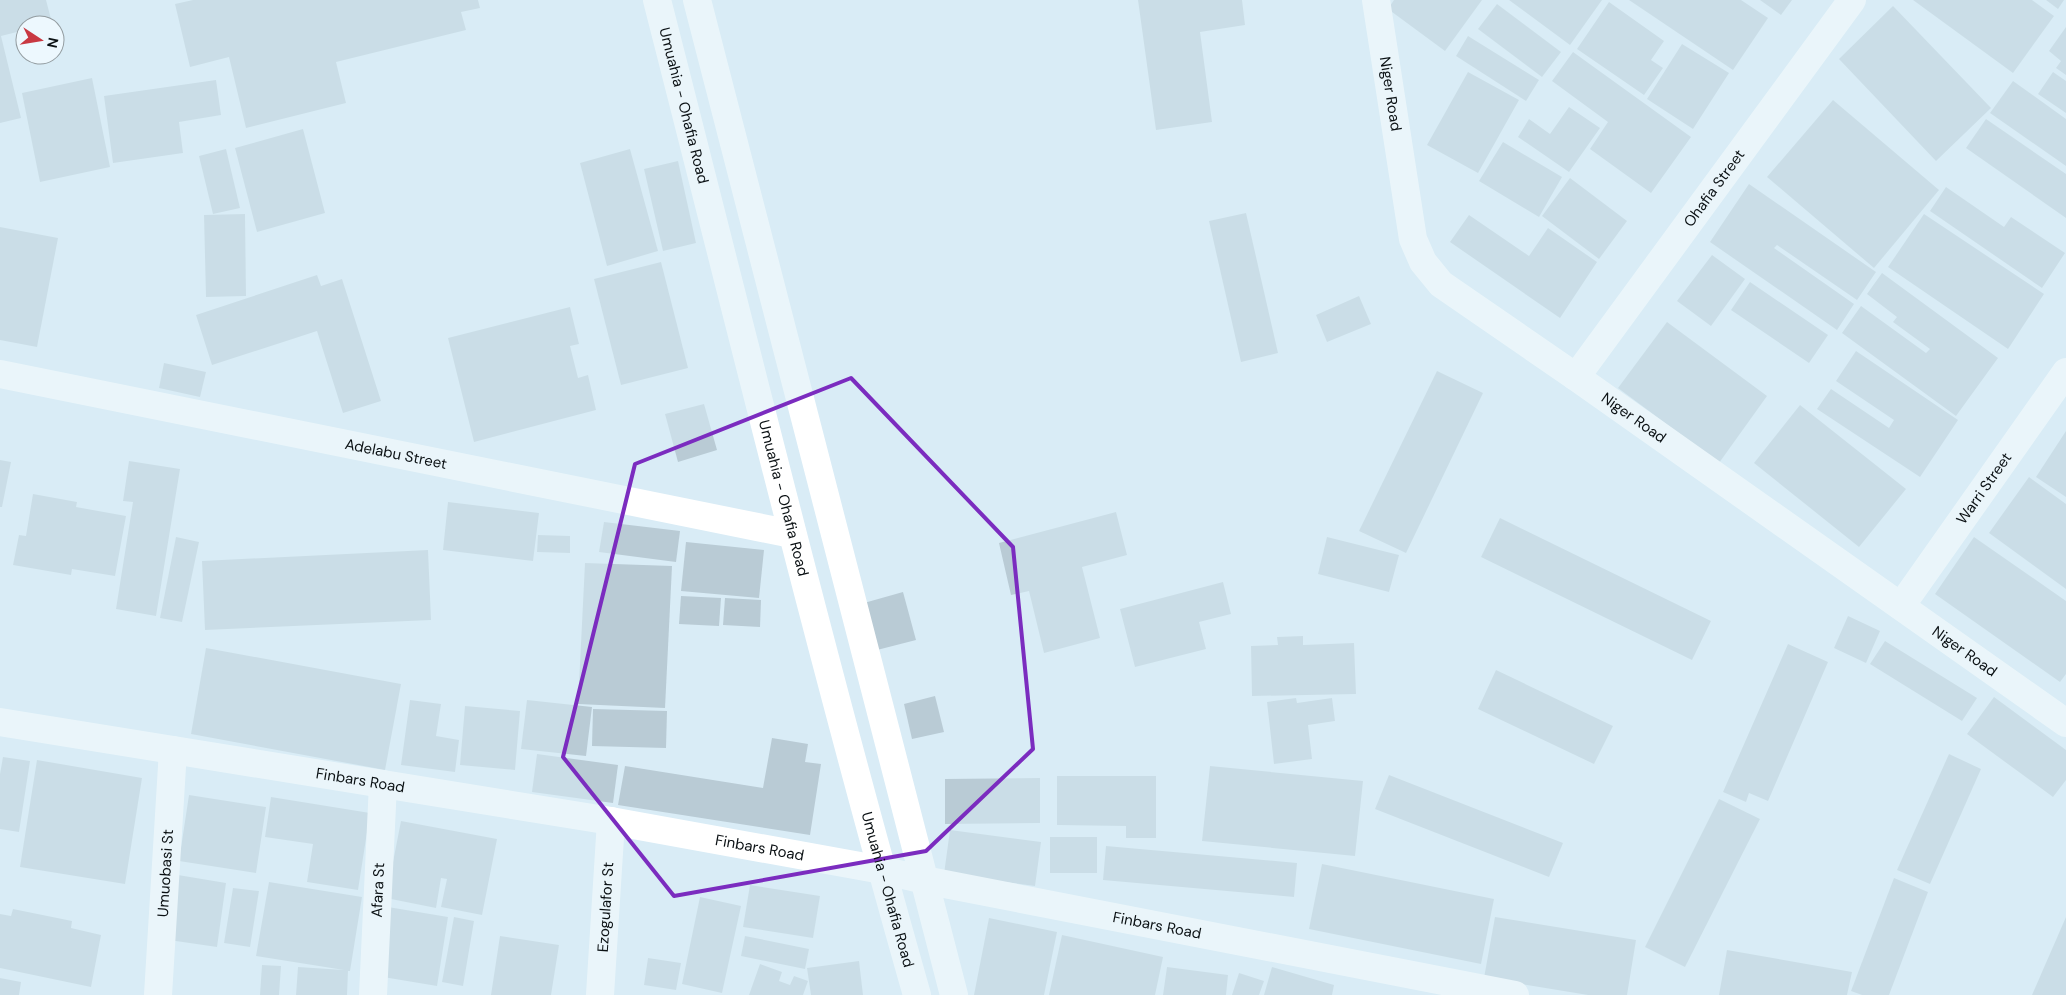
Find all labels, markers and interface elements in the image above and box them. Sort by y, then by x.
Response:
north arrow [15,15,65,65]
street label: Umuahia - Ohafia Road [654,25,713,186]
text: N [43,36,63,50]
street label: Niger Road [1375,55,1406,133]
street label: Ohafia Street [1679,145,1749,231]
street label: Niger Road [1597,388,1670,448]
street label: Umuahia - Ohafia Road [754,418,813,578]
street label: Adelabu Street [343,434,449,474]
street label: Warri Street [1952,448,2016,528]
street label: Niger Road [1928,622,2001,681]
street label: Finbars Road [314,763,406,797]
street label: Umuahia - Ohafia Road [857,810,919,970]
street label: Umuobasi St [153,829,178,918]
street label: Finbars Road [714,830,806,866]
street label: Ezogulafor St [593,861,618,953]
street label: Afara St [367,862,389,918]
street label: Finbars Road [1111,907,1203,944]

